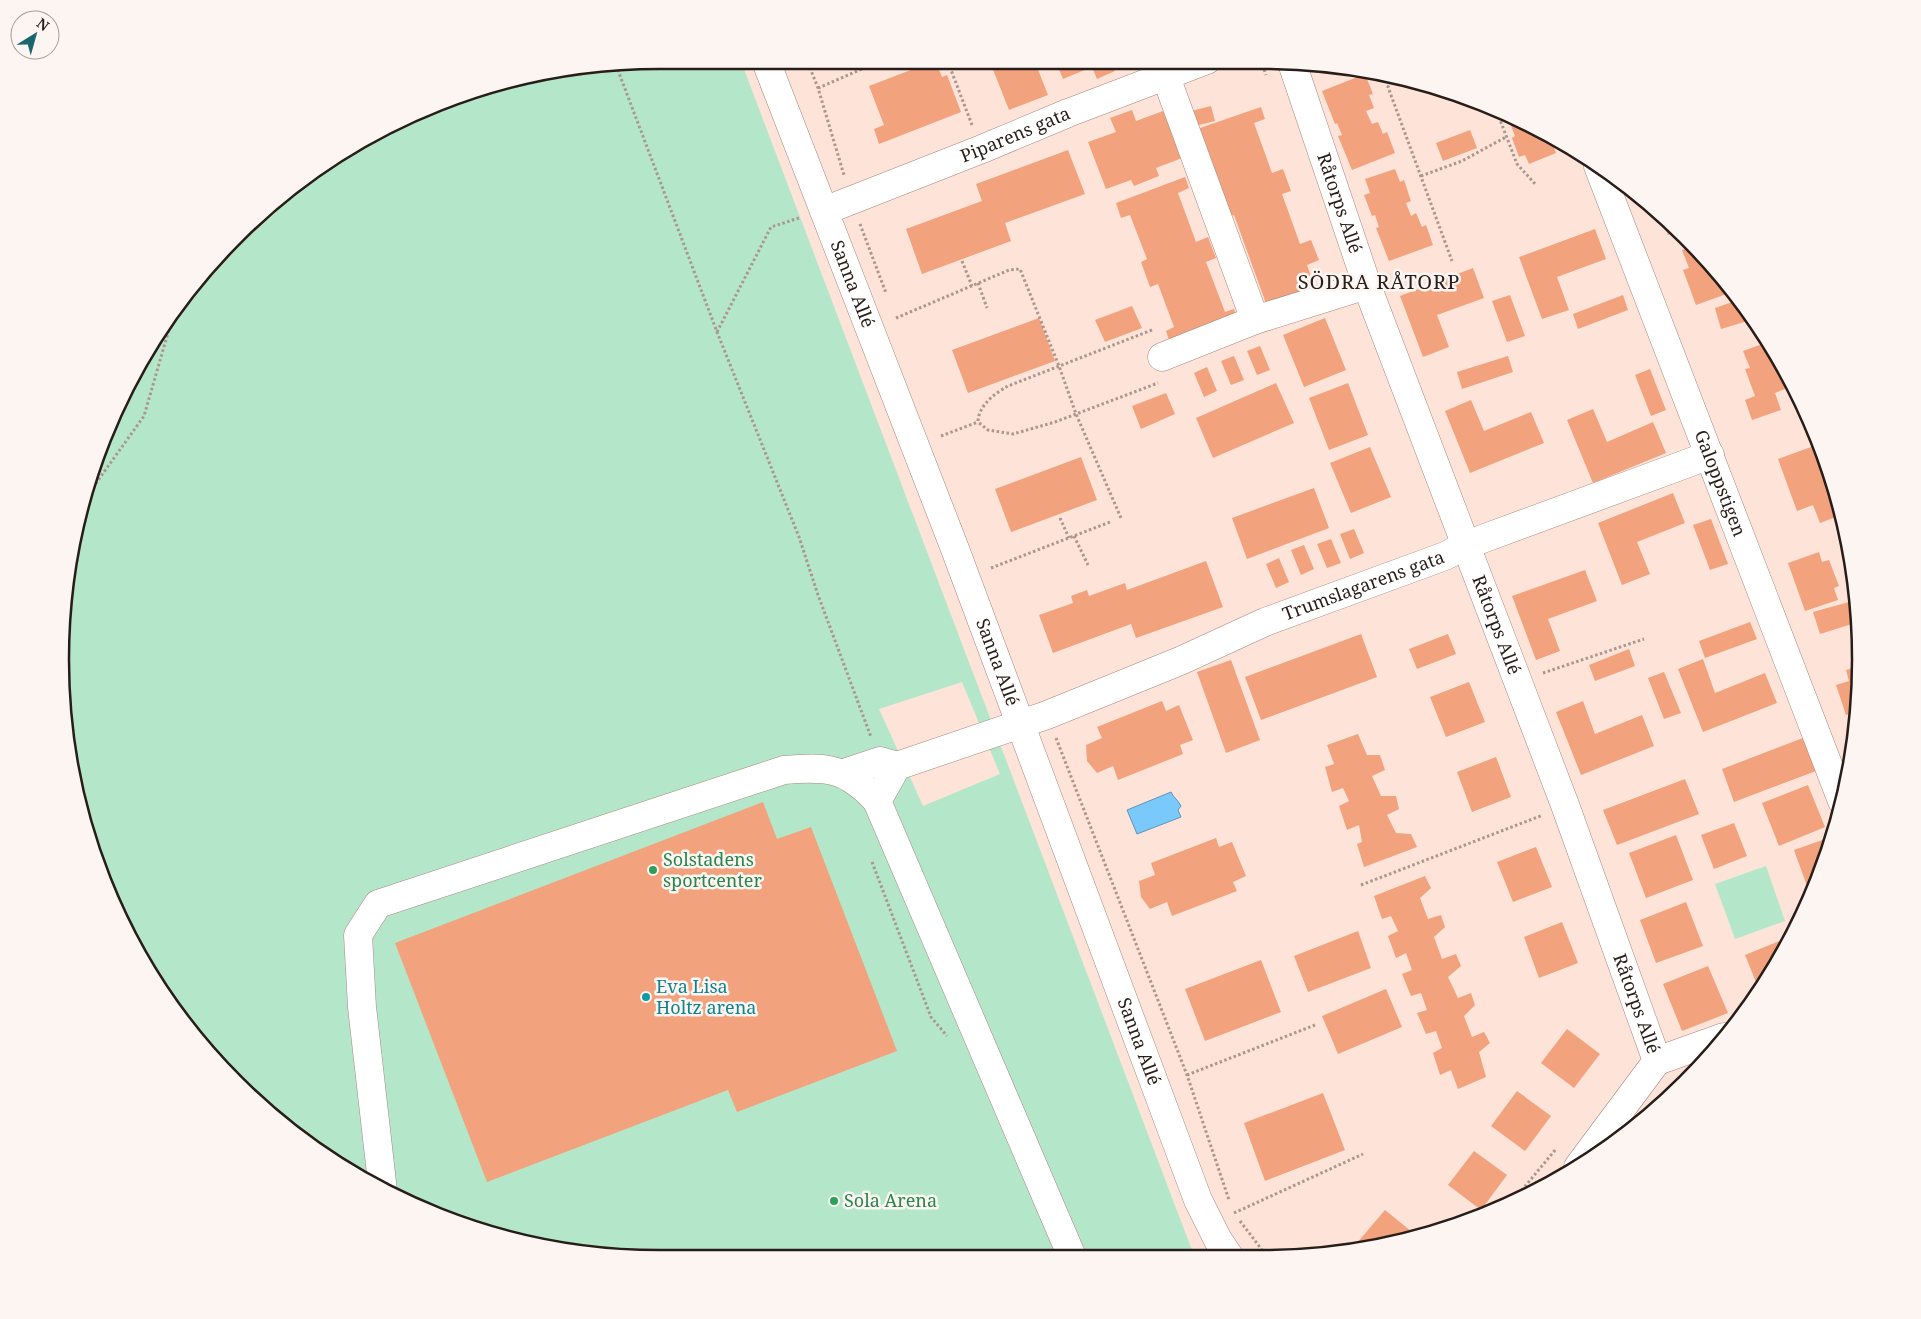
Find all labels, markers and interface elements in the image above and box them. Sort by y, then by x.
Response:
north arrow [10,10,60,60]
text: N [33,13,53,35]
street label: Piparens gata [957,100,1074,167]
street label: Råtorps Allé [1312,150,1368,256]
street label: Sanna Allé [825,237,881,331]
district label: SÖDRA RÅTORP [1298,268,1460,295]
street label: Galoppstigen [1690,426,1752,540]
street label: Trumslagarens gata [1279,544,1447,626]
street label: Råtorps Allé [1467,571,1527,678]
street label: Sanna Allé [971,615,1025,709]
place label: Solstadens sportcenter [663,847,762,892]
marker: Solstadens sportcenter [647,864,659,876]
street label: Råtorps Allé [1608,950,1666,1057]
place label: Eva Lisa Holtz arena [656,974,756,1019]
marker: Eva Lisa Holtz arena [640,991,652,1003]
street label: Sanna Allé [1113,994,1167,1088]
place label: Sola Arena [844,1188,937,1212]
marker: Sola Arena [828,1195,840,1207]

